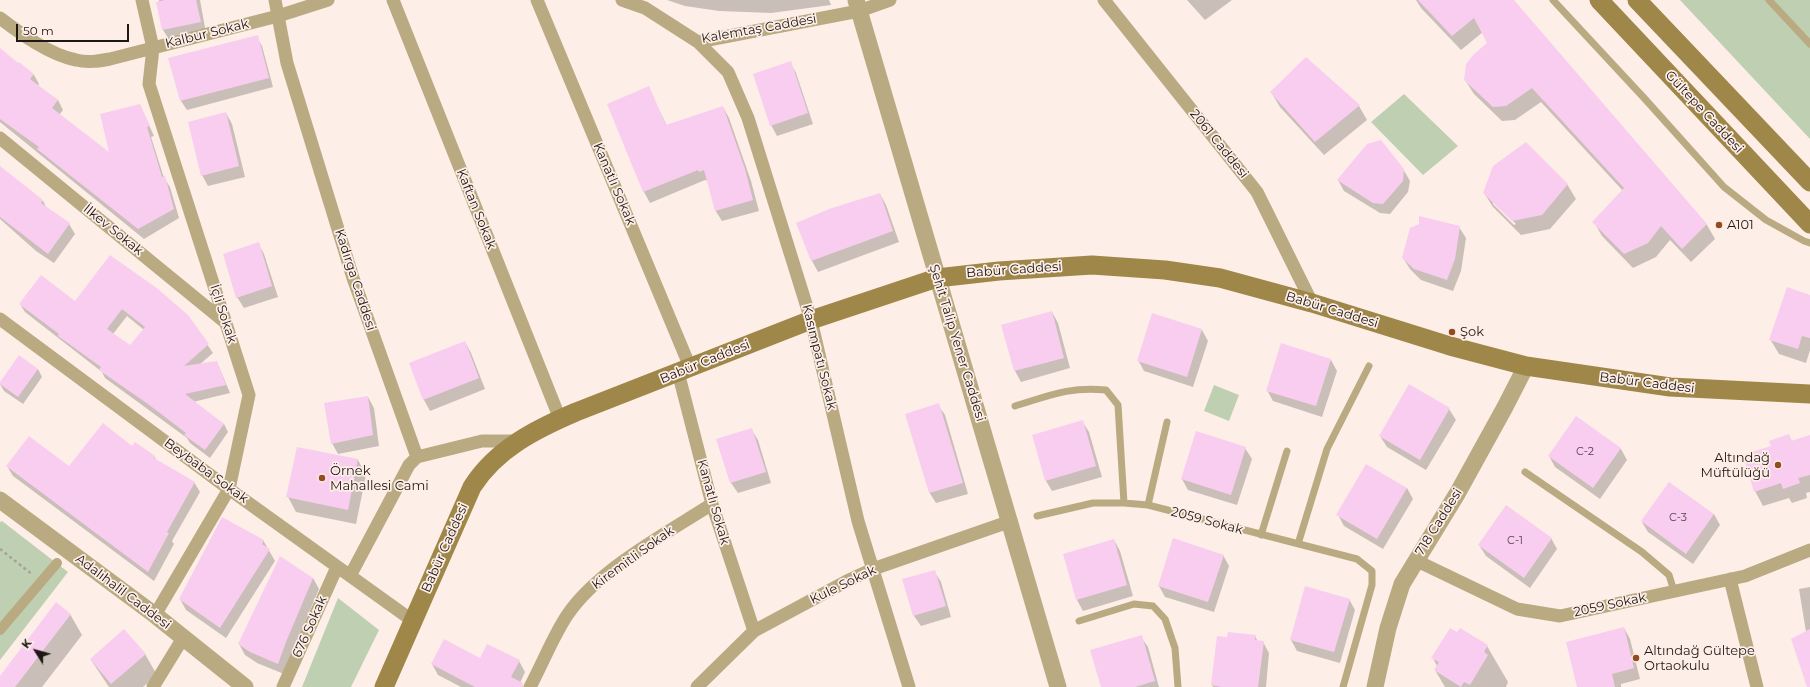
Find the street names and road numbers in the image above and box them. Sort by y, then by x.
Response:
street label: Kalemtaş Caddesi [700,11,818,47]
street label: Kalbur Sokak [164,16,250,52]
street label: Gültepe Caddesi [1662,67,1746,157]
street label: 2061 Caddesi [1186,106,1252,182]
street label: Kanatlı Sokak [590,140,638,228]
street label: Kaftan Sokak [453,167,499,251]
street label: İlkev Sokak [80,201,146,259]
street label: Kadırga Caddesi [331,227,379,333]
street label: Babür Caddesi [966,259,1062,281]
street label: Şehit Talip Yener Caddesi [926,263,988,423]
street label: İçli Sokak [206,283,240,345]
street label: Babür Caddesi [1284,289,1380,331]
street label: Kasımpatı Sokak [798,303,840,411]
street label: Babür Caddesi [658,337,752,387]
street label: Babür Caddesi [1599,369,1695,397]
street label: Beybaba Sokak [161,435,251,507]
street label: Kanatlı Sokak [693,458,733,546]
street label: 718 Caddesi [1412,486,1466,558]
street label: Babür Caddesi [418,501,472,595]
street label: 2059 Sokak [1169,504,1245,538]
street label: Kiremitli Sokak [589,523,677,593]
street label: Adalıhalil Caddesi [72,551,174,633]
street label: Kule Sokak [807,562,879,608]
street label: 2059 Sokak [1572,590,1648,620]
street label: 676 Sokak [289,594,331,660]

